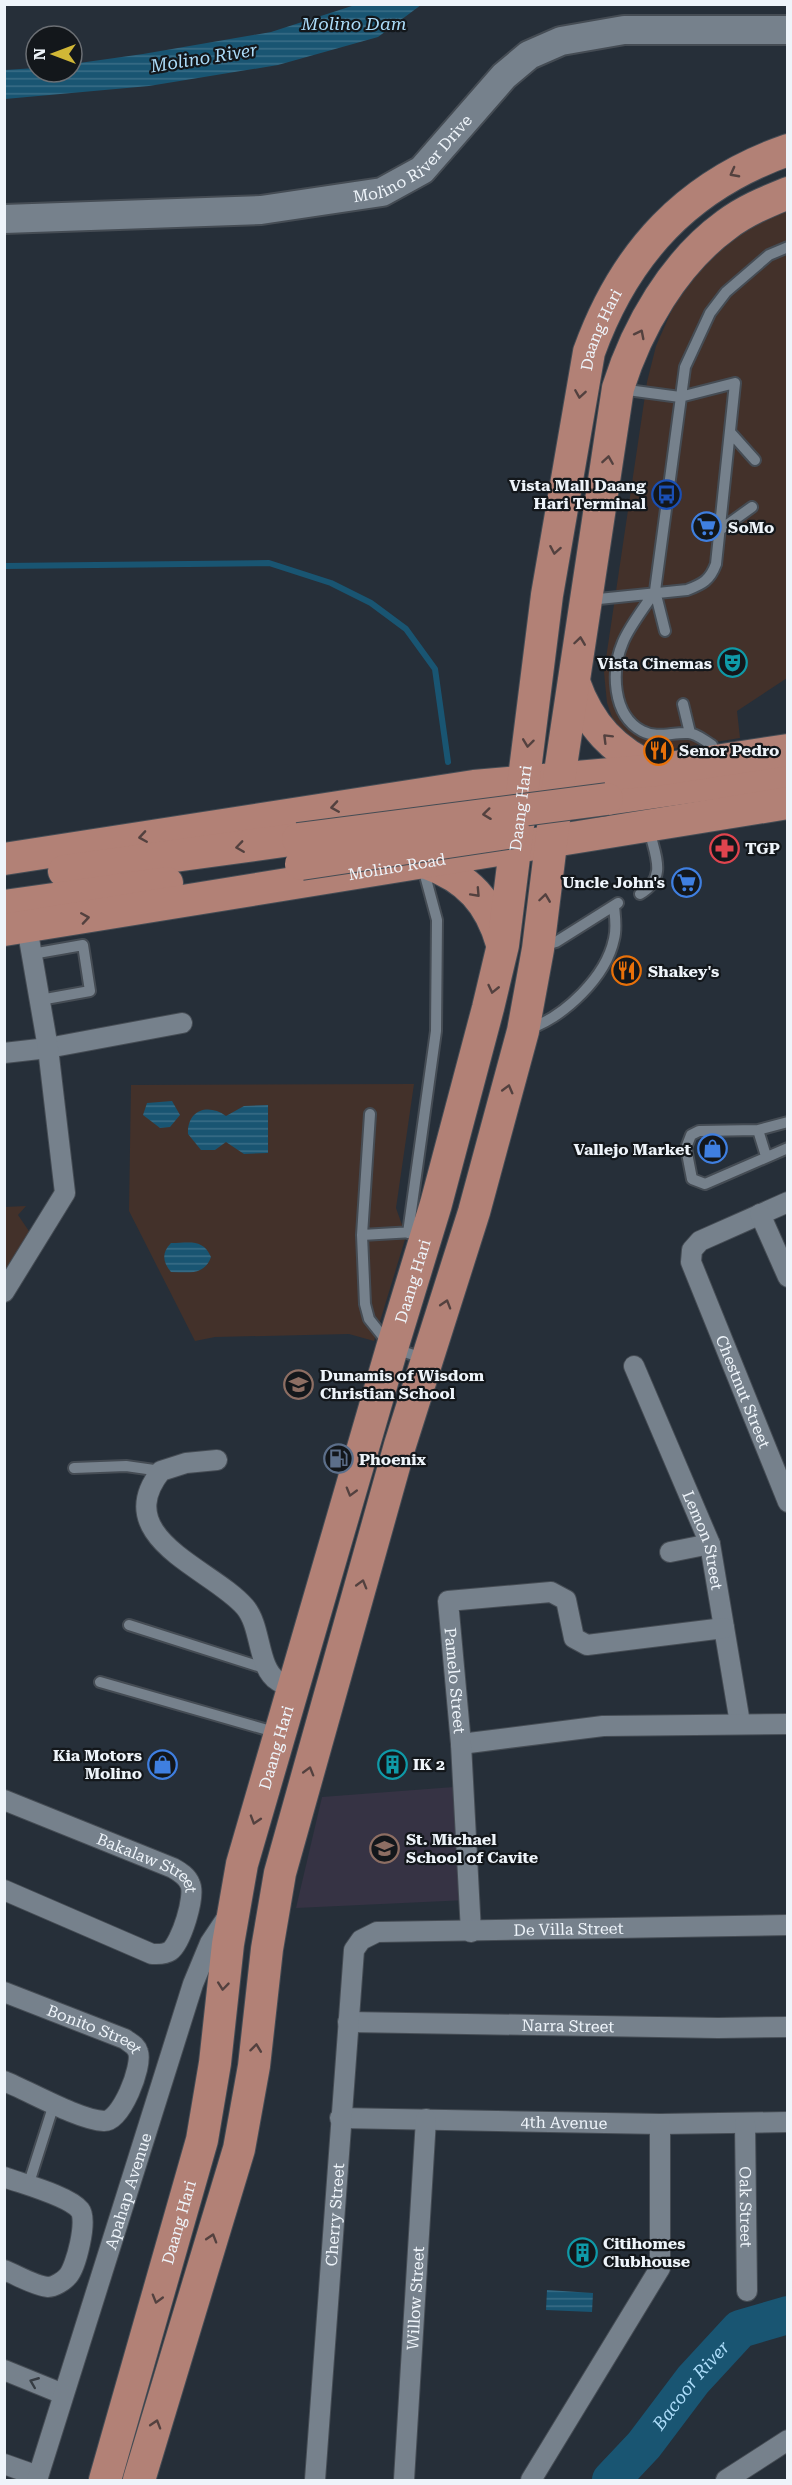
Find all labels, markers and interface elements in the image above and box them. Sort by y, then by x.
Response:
water label: Molino Dam [300,13,407,34]
north arrow [24,24,84,84]
water label: Molino River [148,39,259,76]
text: N [30,48,49,60]
street label: Molino River Drive [352,111,476,206]
one-way arrow [730,166,740,177]
street label: Daang Hari [577,286,626,372]
one-way arrow [633,330,644,341]
one-way arrow [575,389,587,399]
one-way arrow [601,455,613,464]
place label: Vista Mall Daang Hari Terminal [509,476,647,513]
bus stop icon: Vista Mall Daang Hari Terminal [651,478,683,510]
supermarket icon: SoMo [691,511,723,543]
place label: SoMo [728,518,774,537]
one-way arrow [549,544,562,554]
one-way arrow [574,636,586,646]
theatre icon: Vista Cinemas [717,647,749,679]
place label: Vista Cinemas [597,654,712,673]
restaurant icon: Senor Pedro [642,734,674,766]
one-way arrow [603,735,614,745]
one-way arrow [523,738,535,747]
place label: Senor Pedro [679,741,779,760]
street label: Daang Hari [506,764,536,852]
one-way arrow [331,800,341,813]
one-way arrow [482,808,492,820]
one-way arrow [138,830,148,843]
pharmacy icon: TGP [708,832,740,864]
place label: TGP [745,839,780,858]
one-way arrow [235,840,244,852]
street label: Molino Road [347,850,447,884]
supermarket icon: Uncle John's [670,866,702,898]
place label: Uncle John's [562,873,665,892]
one-way arrow [469,887,480,897]
one-way arrow [538,894,551,903]
one-way arrow [81,912,90,924]
restaurant icon: Shakey's [611,955,643,987]
place label: Shakey's [648,962,719,981]
one-way arrow [487,984,500,994]
one-way arrow [501,1085,513,1095]
shop icon: Vallejo Market [696,1133,728,1165]
place label: Vallejo Market [573,1140,691,1159]
street label: Daang Hari [391,1237,435,1325]
one-way arrow [439,1299,451,1310]
street label: Chestnut Street [712,1332,774,1451]
place label: Dunamis of Wisdom Christian School [320,1366,485,1403]
school or university icon: Dunamis of Wisdom Christian School [283,1368,315,1400]
fuel station icon: Phoenix [322,1443,354,1475]
place label: Phoenix [359,1450,427,1469]
one-way arrow [346,1486,358,1496]
street label: Lemon Street [678,1488,727,1591]
one-way arrow [354,1579,367,1589]
street label: Pamelo Street [440,1627,469,1735]
street label: Daang Hari [255,1703,298,1792]
place label: Kia Motors Molino [53,1746,142,1783]
shop icon: Kia Motors Molino [147,1748,179,1780]
building icon: IK 2 [376,1748,408,1780]
place label: IK 2 [413,1755,445,1774]
one-way arrow [302,1767,314,1777]
one-way arrow [250,1814,262,1825]
street label: Bakalaw Street [94,1829,200,1894]
place label: St. Michael School of Cavite [406,1830,538,1867]
school or university icon: St. Michael School of Cavite [369,1832,401,1864]
street label: De Villa Street [513,1919,624,1940]
one-way arrow [217,1982,230,1991]
street label: Bonito Street [44,2001,146,2057]
street label: Narra Street [521,2016,615,2036]
one-way arrow [249,2043,262,2053]
street label: 4th Avenue [520,2112,608,2133]
street label: Apahap Avenue [101,2130,156,2252]
street label: Cherry Street [322,2162,348,2267]
street label: Oak Street [736,2166,755,2248]
street label: Daang Hari [158,2178,200,2267]
one-way arrow [205,2233,217,2244]
place label: Citihomes Clubhouse [603,2234,690,2271]
building icon: Citihomes Clubhouse [566,2236,598,2268]
street label: Willow Street [403,2246,428,2351]
one-way arrow [151,2294,164,2304]
water label: Bacoor River [647,2336,734,2435]
one-way arrow [29,2377,40,2389]
one-way arrow [149,2420,161,2430]

